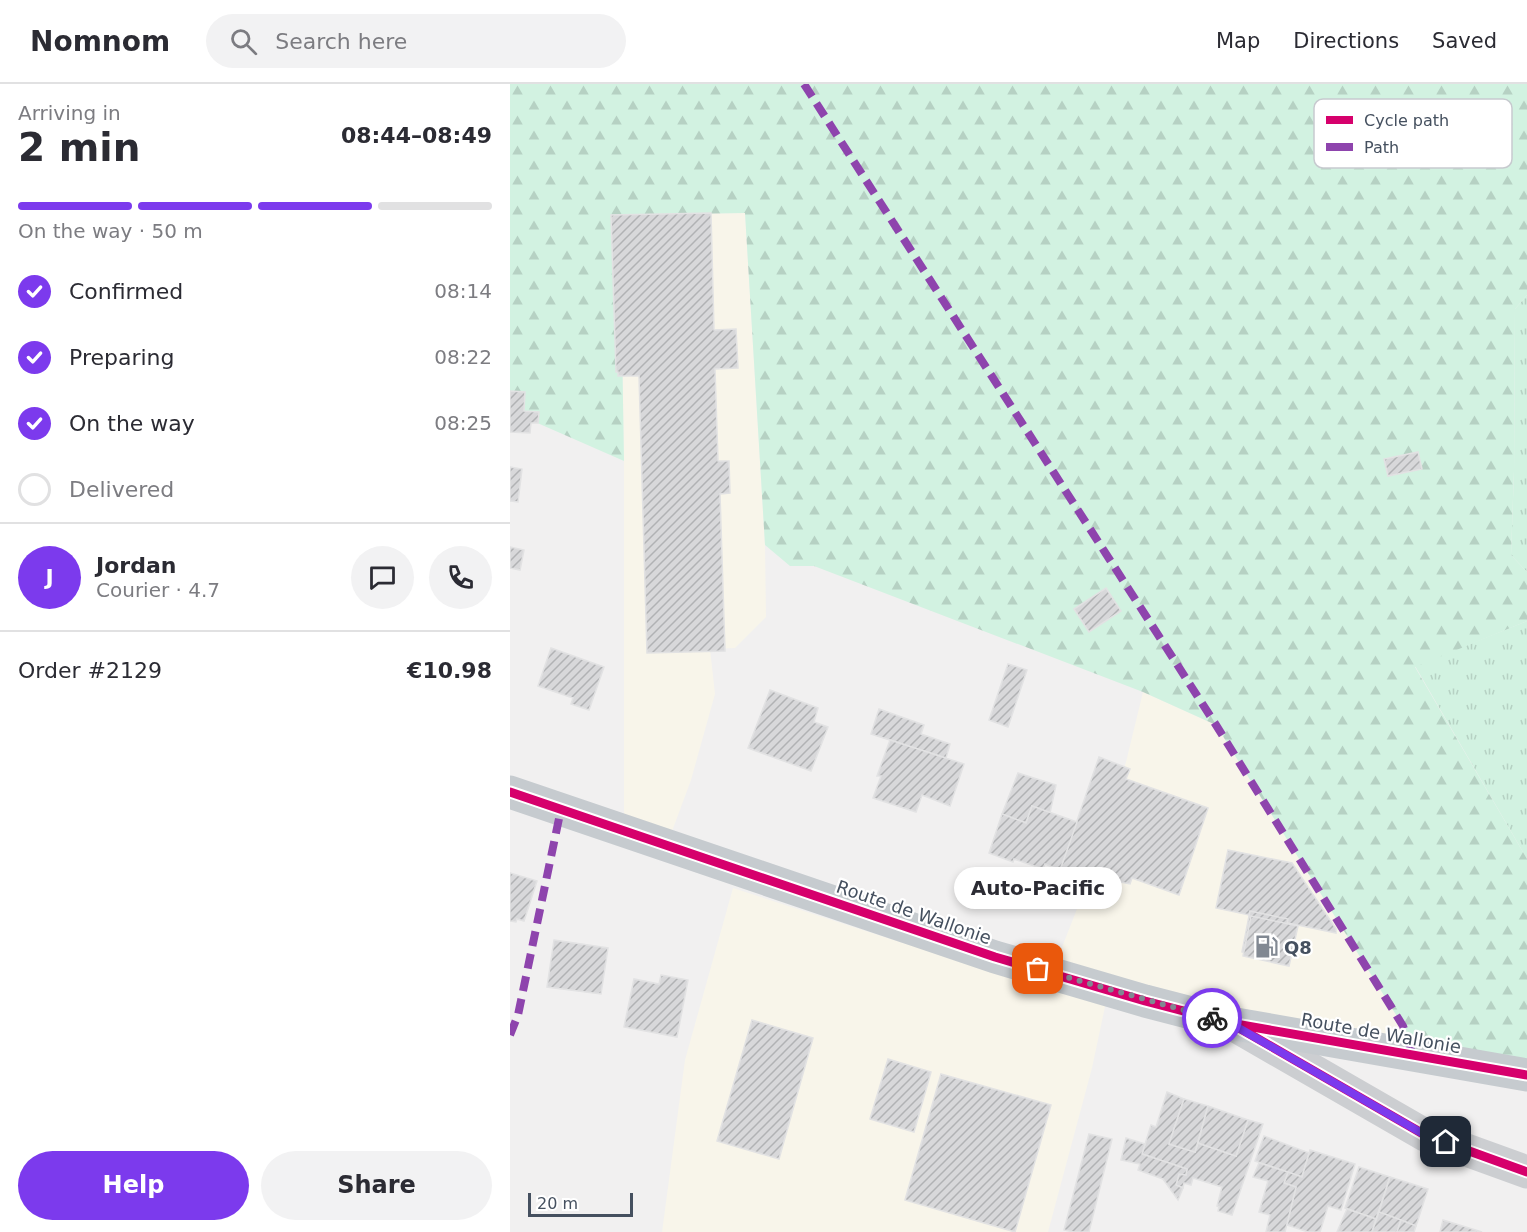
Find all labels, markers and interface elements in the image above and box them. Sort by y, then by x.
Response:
search box [206,14,626,68]
text: Nomnom [30,25,170,58]
icon: search [227,25,260,58]
text: Search here [275,29,407,54]
text: Map [1216,29,1260,53]
text: Directions [1293,29,1399,53]
text: Saved [1432,29,1497,53]
legend [1314,99,1512,168]
text: Arriving in [18,101,121,125]
text: Cycle path [1364,111,1449,130]
text: 08:44–08:49 [341,123,492,148]
text: 2 min [18,125,140,170]
text: Path [1364,138,1399,157]
text: On the way · 50 m [18,219,203,243]
icon: check [18,275,51,308]
text: Confirmed [69,279,183,304]
text: 08:14 [434,279,492,303]
icon: check [18,341,51,374]
text: Preparing [69,345,175,370]
text: 08:22 [434,345,492,369]
icon: check [18,407,51,440]
text: On the way [69,411,195,436]
text: 08:25 [434,411,492,435]
text: Delivered [69,477,174,502]
button: chat [351,546,414,609]
button: phone [429,546,492,609]
text: Jordan [96,553,176,578]
text: J [45,565,54,590]
text: Courier · 4.7 [96,578,220,602]
text: Order #2129 [18,658,162,683]
text: €10.98 [407,658,492,683]
callout: Auto-Pacific [954,867,1122,909]
street label: Route de Wallonie [834,876,994,948]
text: Auto-Pacific [971,876,1105,900]
fuel station icon: Q8 [1253,934,1279,960]
place label: Q8 [1284,937,1312,958]
pin [1012,943,1063,994]
icon: bag [1021,952,1054,985]
courier [1182,988,1242,1048]
icon: bike [1196,1002,1229,1035]
street label: Route de Wallonie [1299,1009,1463,1057]
pin [1420,1116,1471,1167]
icon: home [1429,1125,1462,1158]
button: Help [18,1151,249,1220]
button: Share [261,1151,492,1220]
scale bar [528,1190,633,1218]
text: 20 m [537,1194,578,1213]

